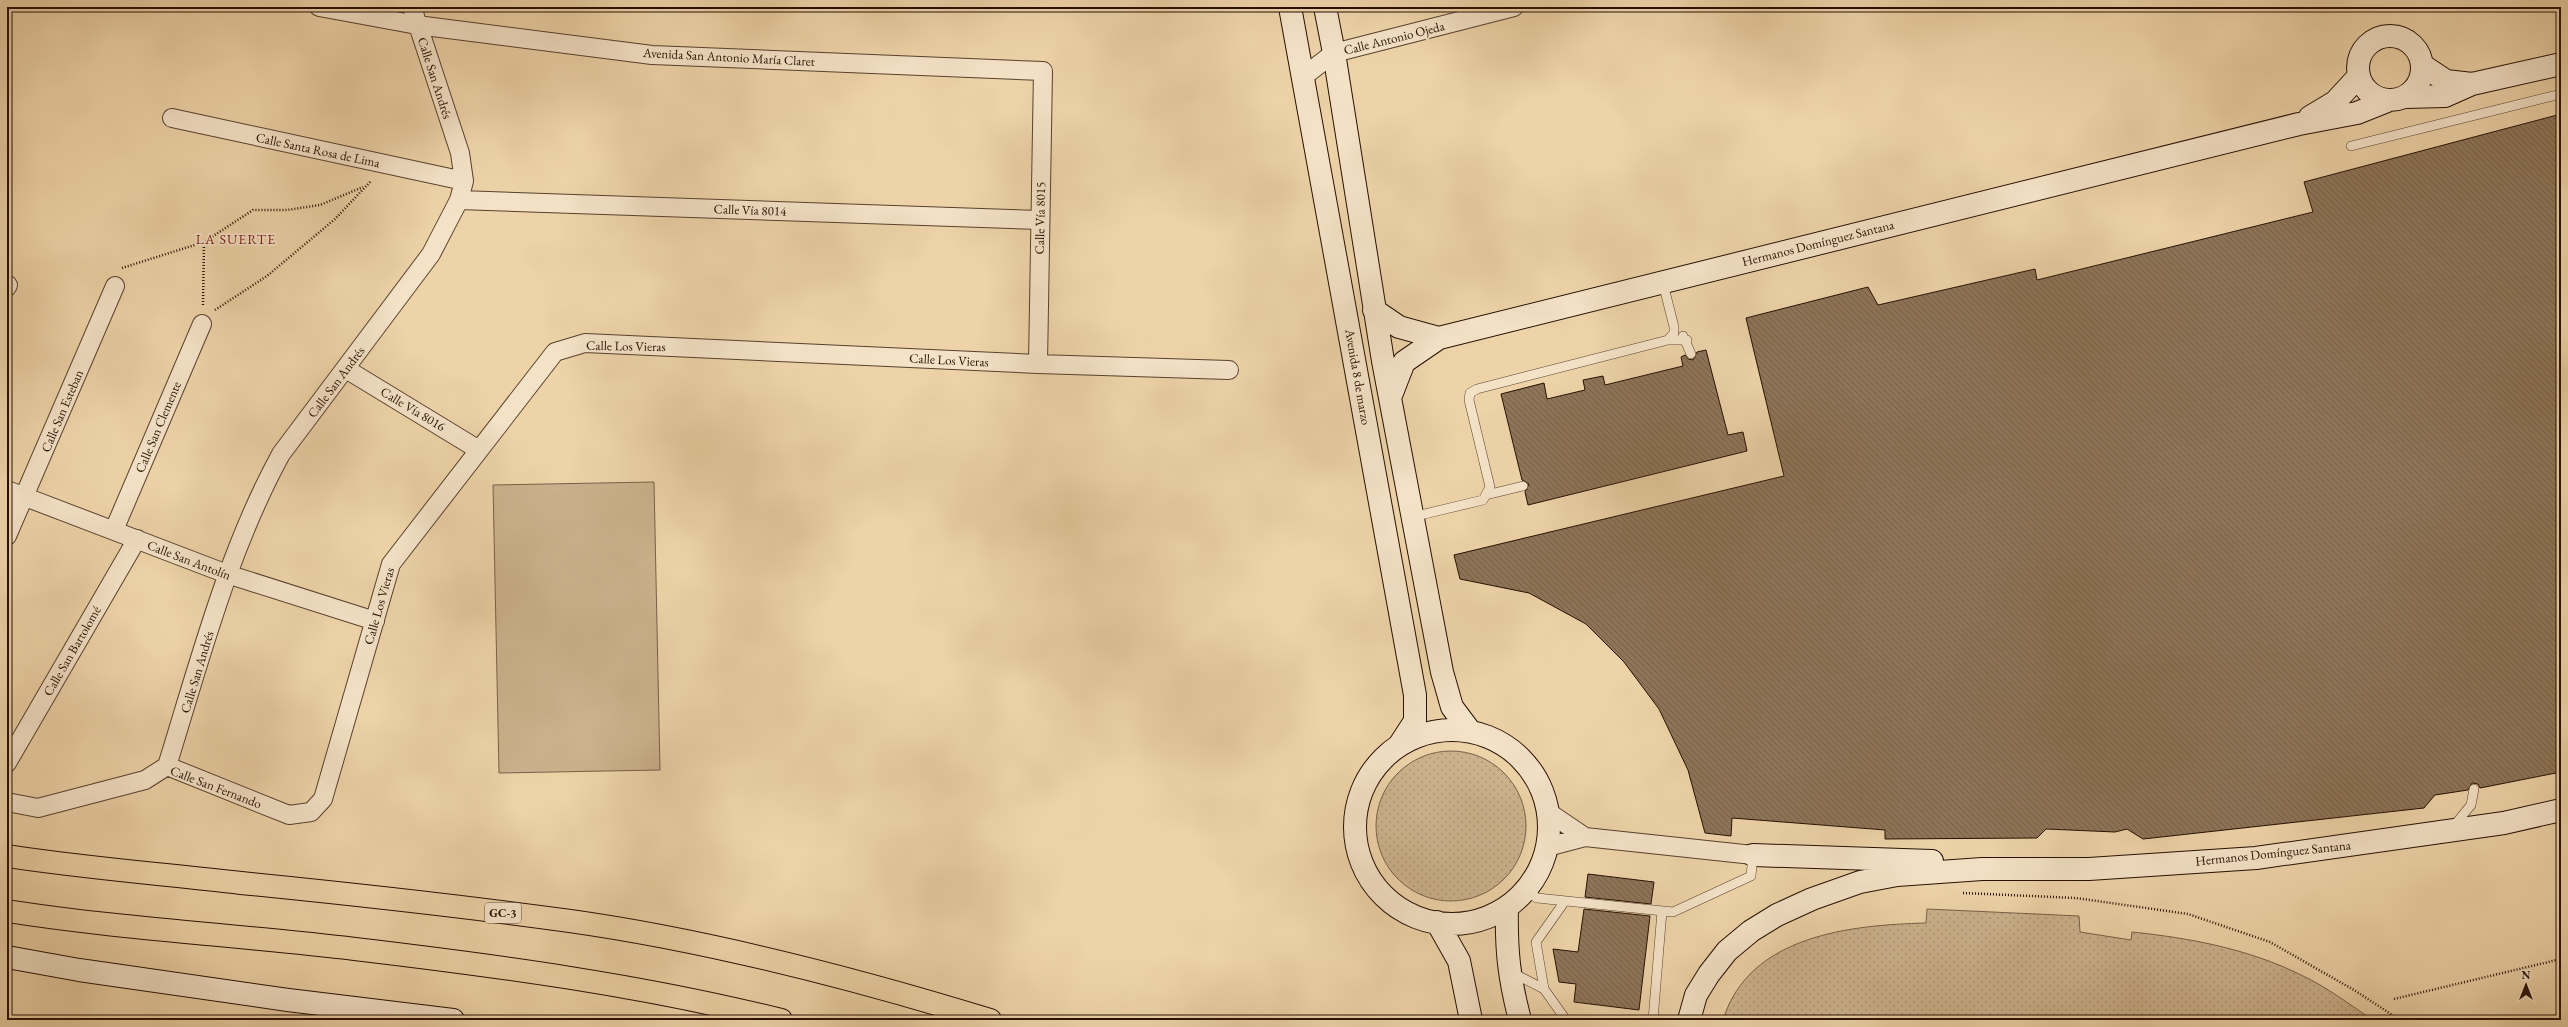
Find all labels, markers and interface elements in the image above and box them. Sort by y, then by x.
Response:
street label: Calle Antonio Ojeda [1342,17,1447,59]
street label: Calle San Andrés [414,35,456,121]
street label: Avenida San Antonio María Claret [642,44,815,70]
street label: Calle Santa Rosa de Lima [254,129,382,172]
street label: Calle Vía 8015 [1031,181,1049,255]
street label: Calle Vía 8014 [713,200,787,220]
street label: Hermanos Domínguez Santana [1740,216,1897,270]
district label: LA SUERTE [196,230,276,248]
street label: Avenida 8 de marzo [1341,327,1375,426]
street label: Calle Los Vieras [586,337,666,355]
street label: Calle San Andrés [304,343,368,421]
street label: Calle Los Vieras [909,349,989,371]
street label: Calle San Esteban [37,367,87,455]
street label: Calle San Clemente [131,379,185,475]
street label: Calle Vía 8016 [377,383,449,435]
street label: Calle San Antolín [145,536,233,584]
street label: Calle Los Vieras [360,565,398,647]
street label: Calle San Bartolomé [39,603,105,699]
street label: Calle San Andrés [176,629,218,715]
street label: Calle San Fernando [168,762,264,812]
street label: Hermanos Domínguez Santana [2194,836,2352,870]
road number: GC-3 [485,903,521,923]
north arrow [2506,965,2546,1005]
text: N [2522,968,2531,982]

